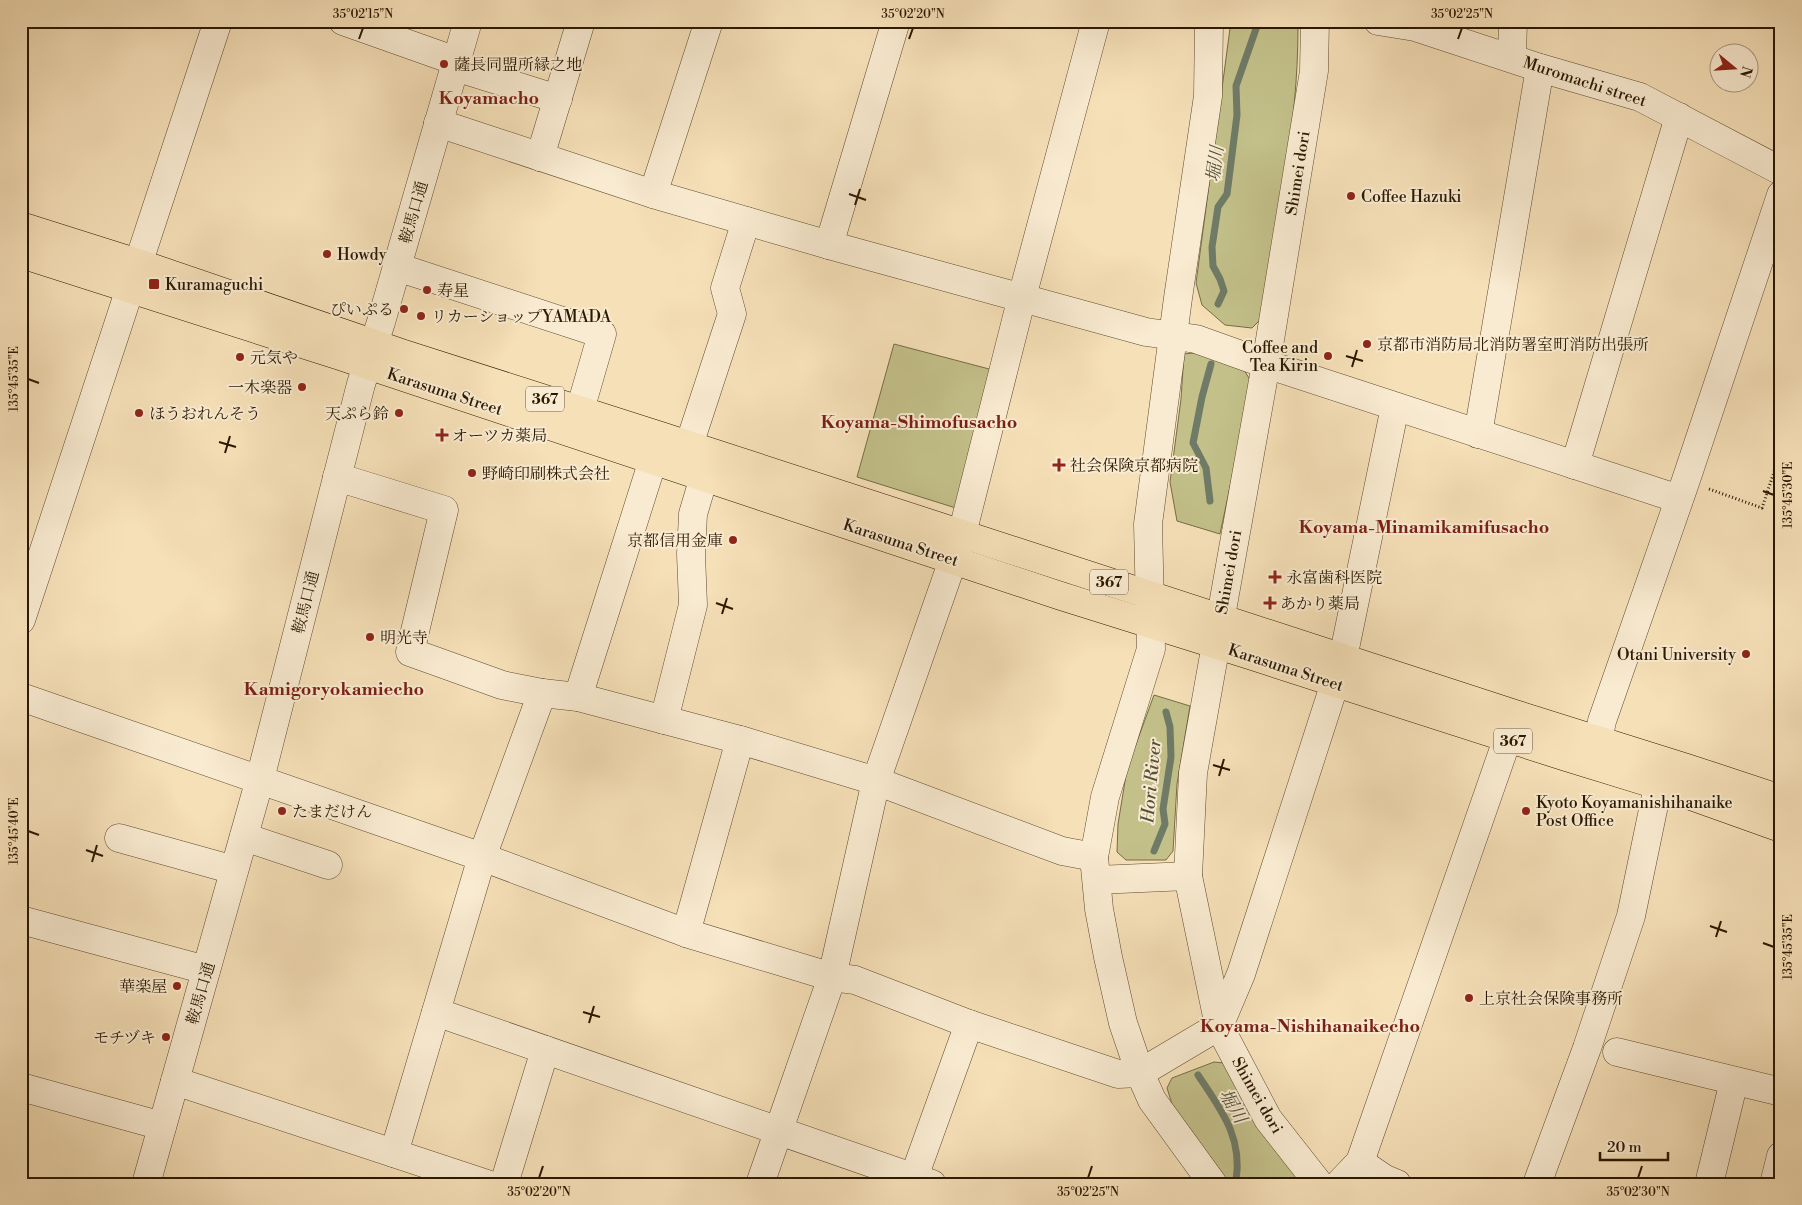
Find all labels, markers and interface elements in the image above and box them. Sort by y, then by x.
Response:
text: 35°02'15"N [333,7,393,22]
text: 35°02'20"N [881,7,945,22]
text: 35°02'25"N [1431,7,1493,22]
north arrow [1710,42,1760,92]
street label: Muromachi street [1520,53,1649,111]
place label: 薩長同盟所縁之地 [454,55,582,75]
marker: 薩長同盟所縁之地 [438,58,450,70]
text: N [1735,64,1756,80]
district label: Koyamacho [439,87,539,110]
street label: Shimei dori [1281,129,1315,217]
water label: 堀川 [1202,143,1229,183]
street label: 鞍馬口通 [396,179,432,246]
place label: Coffee Hazuki [1361,187,1462,207]
marker: Coffee Hazuki [1345,190,1357,202]
place label: Howdy [337,245,387,265]
marker: Howdy [321,248,333,260]
place label: Kuramaguchi [165,275,263,295]
marker: Kuramaguchi [147,277,161,291]
place label: 寿星 [437,281,469,301]
marker: 寿星 [421,284,433,296]
place label: ぴいぷる [330,300,394,320]
marker: ぴいぷる [398,303,410,315]
place label: リカーショップYAMADA [431,307,612,327]
marker: リカーショップYAMADA [415,310,427,322]
place label: 京都市消防局北消防署室町消防出張所 [1377,335,1649,355]
place label: Coffee and Tea Kirin [1242,338,1318,376]
marker: 京都市消防局北消防署室町消防出張所 [1361,338,1373,350]
text: 135°45'35"E [7,346,22,412]
place label: 元気や [250,348,298,368]
marker: Coffee and Tea Kirin [1322,350,1334,362]
marker: 元気や [234,351,246,363]
street label: Karasuma Street [384,364,505,420]
place label: 一木楽器 [228,378,292,398]
marker: 一木楽器 [296,381,308,393]
road number: 367 [526,386,564,412]
place label: ほうおれんそう [149,404,261,424]
place label: 天ぷら鈴 [325,404,389,424]
marker: ほうおれんそう [133,407,145,419]
marker: 天ぷら鈴 [393,407,405,419]
district label: Koyama-Shimofusacho [821,411,1017,434]
place label: オーツカ薬局 [452,426,547,446]
marker: オーツカ薬局 [436,429,448,441]
place label: 社会保険京都病院 [1070,456,1198,476]
marker: 社会保険京都病院 [1052,458,1066,472]
text: 135°45'30"E [1781,462,1796,528]
place label: 野崎印刷株式会社 [482,464,610,484]
marker: 野崎印刷株式会社 [466,467,478,479]
street label: Karasuma Street [840,515,961,571]
district label: Koyama-Minamikamifusacho [1299,516,1549,539]
street label: Shimei dori [1212,528,1246,616]
place label: 京都信用金庫 [627,531,723,551]
marker: 京都信用金庫 [727,534,739,546]
place label: 永富歯科医院 [1286,568,1382,588]
street label: 鞍馬口通 [289,569,323,636]
road number: 367 [1090,570,1128,594]
marker: 永富歯科医院 [1268,570,1282,584]
place label: あかり薬局 [1280,594,1360,614]
marker: あかり薬局 [1264,597,1276,609]
place label: 明光寺 [380,628,428,648]
marker: 明光寺 [364,631,376,643]
street label: Karasuma Street [1225,640,1346,696]
place label: Otani University [1617,645,1736,665]
marker: Otani University [1740,648,1752,660]
district label: Kamigoryokamiecho [244,678,424,701]
road number: 367 [1494,728,1532,754]
water label: Hori River [1136,738,1167,825]
place label: Kyoto Koyamanishihanaike Post Office [1536,793,1733,831]
text: 135°45'40"E [7,797,22,865]
place label: たまだけん [292,802,372,822]
marker: たまだけん [276,805,288,817]
marker: Kyoto Koyamanishihanaike Post Office [1520,805,1532,817]
text: 135°45'35"E [1781,914,1796,980]
street label: 鞍馬口通 [183,960,219,1027]
place label: 華楽屋 [119,977,167,997]
marker: 華楽屋 [171,980,183,992]
place label: 上京社会保険事務所 [1479,989,1623,1009]
marker: 上京社会保険事務所 [1463,992,1475,1004]
district label: Koyama-Nishihanaikecho [1200,1015,1420,1038]
place label: モチヅキ [93,1028,156,1048]
marker: モチヅキ [160,1031,172,1043]
street label: Shimei dori [1227,1054,1287,1137]
water label: 堀川 [1214,1085,1253,1129]
scale bar [1600,1130,1667,1162]
text: 20 m [1607,1138,1642,1157]
text: 35°02'20"N [507,1185,571,1200]
text: 35°02'25"N [1057,1185,1119,1200]
text: 35°02'30"N [1606,1185,1670,1200]

